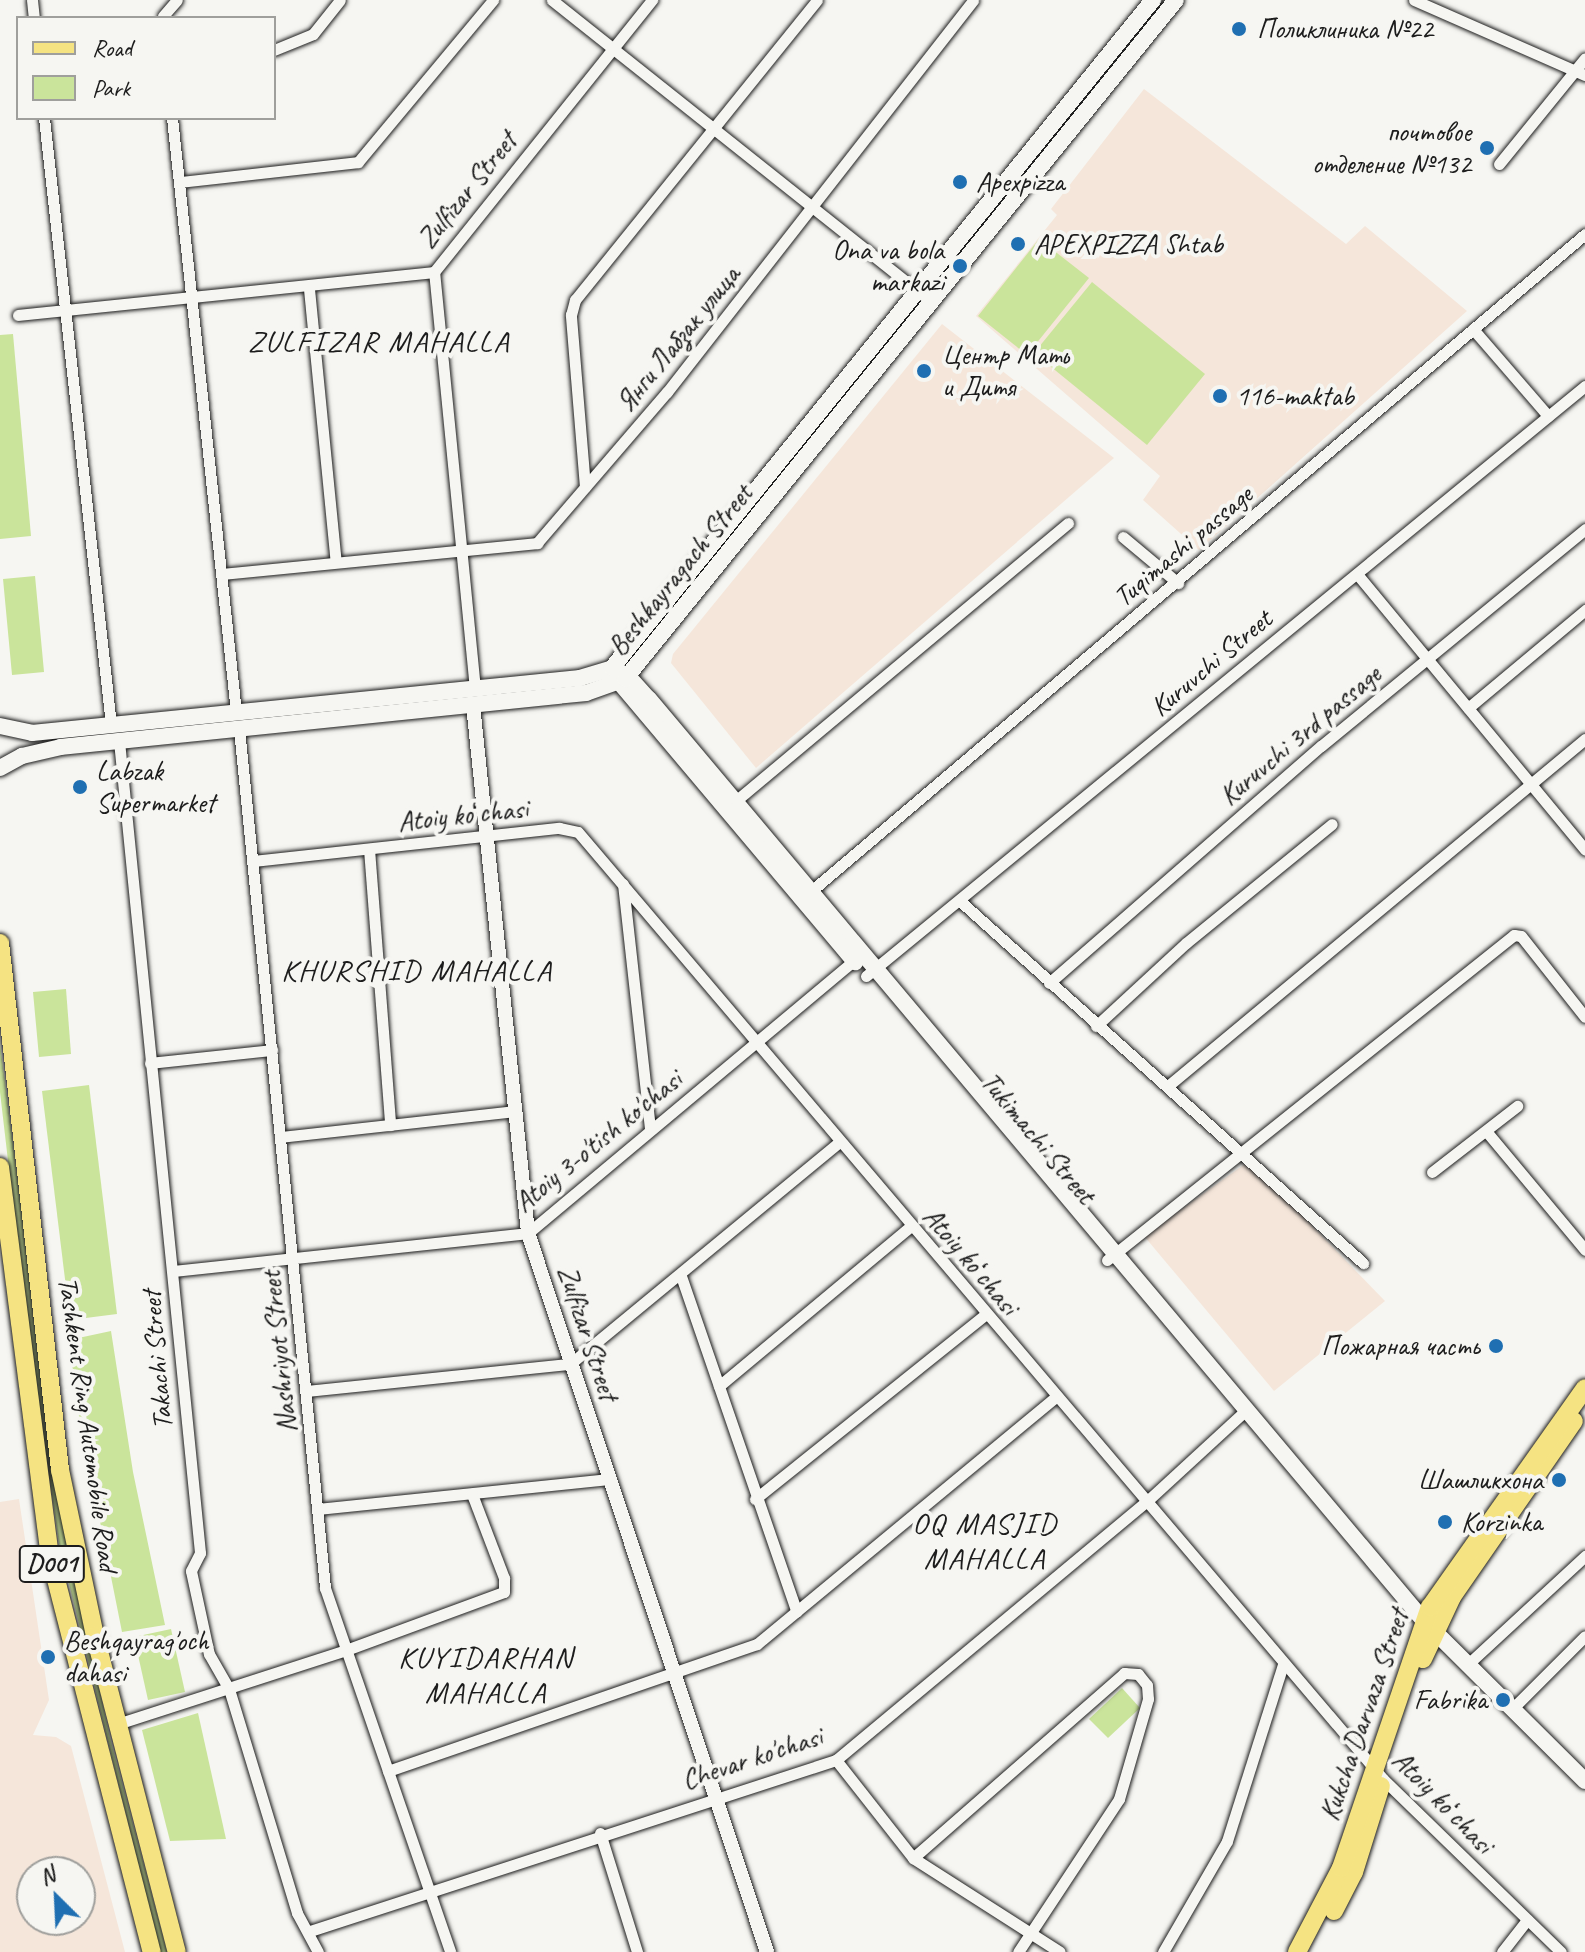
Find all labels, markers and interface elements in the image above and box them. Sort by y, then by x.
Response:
place label: Поликлиника №22 [1257,12,1433,46]
legend [16,16,276,120]
marker: Поликлиника №22 [1228,18,1250,40]
text: Road [92,33,132,63]
text: Park [92,73,130,103]
place label: почтовое отделение №132 [1312,115,1471,181]
street label: Zulfizar Street [410,125,524,255]
marker: почтовое отделение №132 [1478,139,1496,157]
place label: Apexpizza [976,165,1064,199]
marker: Apexpizza [951,173,969,191]
place label: APEXPIZZA Shtab [1034,227,1224,261]
place label: Ona va bola markazi [832,233,944,299]
marker: APEXPIZZA Shtab [1009,235,1027,253]
marker: Ona va bola markazi [951,257,969,275]
street label: Янги Лабзак улица [608,259,748,419]
district label: ZULFIZAR MAHALLA [249,323,509,359]
place label: Центр Мать и Дитя [942,338,1070,404]
marker: Центр Мать и Дитя [913,360,935,382]
place label: 116-maktab [1236,379,1354,413]
marker: 116-maktab [1211,387,1229,405]
street label: Beshkayragach Street [601,477,759,663]
street label: Tuqimashi passage [1106,478,1260,614]
street label: Kuruvchi Street [1143,602,1279,724]
street label: Kuruvchi 3rd passage [1212,658,1388,812]
place label: Labzak Supermarket [96,754,215,820]
marker: Labzak Supermarket [71,778,89,796]
street label: Atoiy koʻchasi [396,791,530,839]
district label: KHURSHID MAHALLA [282,952,552,988]
street label: Atoiy 3-o'tish ko'chasi [507,1063,689,1219]
street label: Tukimachi Street [973,1065,1103,1211]
street label: Atoiy koʻchasi [916,1200,1026,1322]
street label: Zulfizar Street [550,1261,626,1405]
street label: Nashriyot Street [254,1269,304,1435]
street label: Tashkent Ring Automobile Road [51,1274,125,1574]
street label: Takachi Street [134,1289,180,1431]
place label: Пожарная часть [1320,1329,1480,1363]
marker: Пожарная часть [1487,1337,1505,1355]
place label: Шашликхона [1418,1463,1543,1497]
marker: Шашликхона [1550,1471,1568,1489]
district label: ОQ MASJID MAHALLA [913,1505,1057,1576]
place label: Korzinka [1461,1505,1542,1539]
marker: Korzinka [1436,1513,1454,1531]
road number: D001 [18,1542,86,1586]
street label: Kukcha Darvaza Street [1312,1605,1416,1825]
place label: Beshqayrag'och dahasi [64,1624,209,1690]
district label: KUYIDARHAN MAHALLA [400,1639,572,1710]
marker: Beshqayrag'och dahasi [39,1648,57,1666]
place label: Fabrika [1414,1683,1487,1717]
marker: Fabrika [1494,1691,1512,1709]
street label: Chevar ko'chasi [677,1719,827,1797]
street label: Atoiy koʻchasi [1385,1743,1501,1861]
north arrow [16,1856,96,1936]
text: N [35,1860,59,1891]

